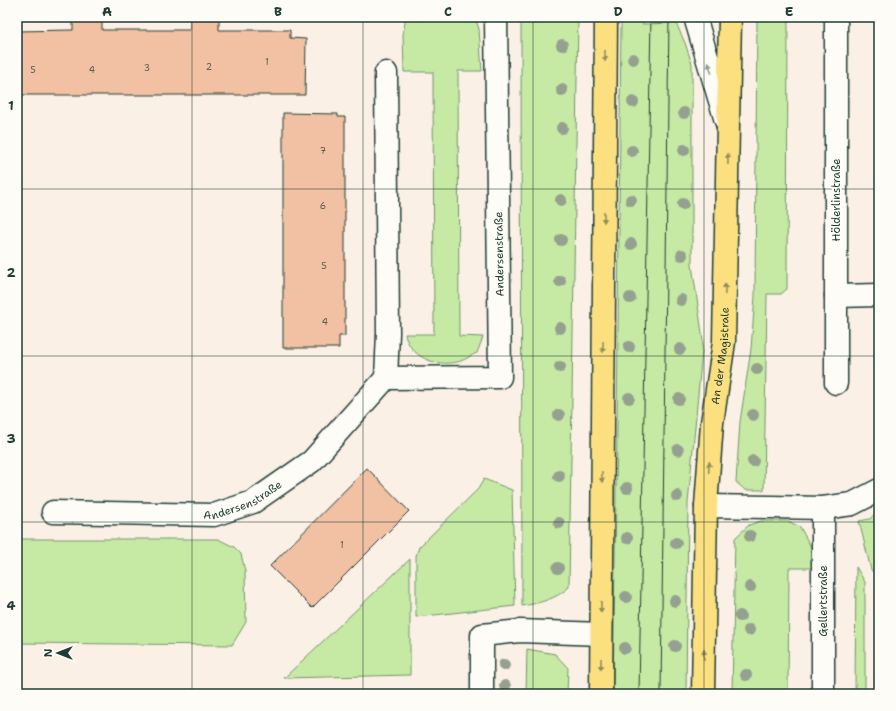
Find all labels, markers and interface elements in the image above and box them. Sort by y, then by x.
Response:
text: A [102,3,112,20]
text: B [274,3,282,20]
text: C [444,3,452,20]
text: D [613,3,623,20]
text: E [785,3,794,20]
one-way arrow [602,50,608,63]
house number: 1 [265,56,269,68]
house number: 2 [206,61,212,73]
one-way arrow [707,61,713,73]
house number: 3 [144,62,150,74]
house number: 5 [30,64,36,76]
house number: 4 [89,64,95,76]
text: 1 [8,97,14,114]
house number: 7 [320,145,326,157]
one-way arrow [725,152,731,165]
street label: Hölderlinstraße [829,158,844,242]
house number: 6 [320,200,326,212]
street label: Andersenstraße [491,211,508,297]
one-way arrow [601,211,607,224]
house number: 5 [321,260,327,272]
text: 2 [6,264,16,281]
one-way arrow [722,283,729,295]
street label: An der Magistrale [708,307,733,406]
house number: 4 [322,316,328,328]
one-way arrow [600,341,606,354]
text: 3 [6,430,16,447]
one-way arrow [706,460,712,473]
one-way arrow [599,471,605,484]
street label: Andersenstraße [203,477,285,523]
house number: 1 [340,539,344,551]
street label: Gellertstraße [816,565,831,637]
text: 4 [6,597,16,614]
one-way arrow [598,601,604,614]
north arrow [38,633,78,673]
text: N [41,648,56,657]
one-way arrow [701,648,707,661]
one-way arrow [598,658,604,671]

